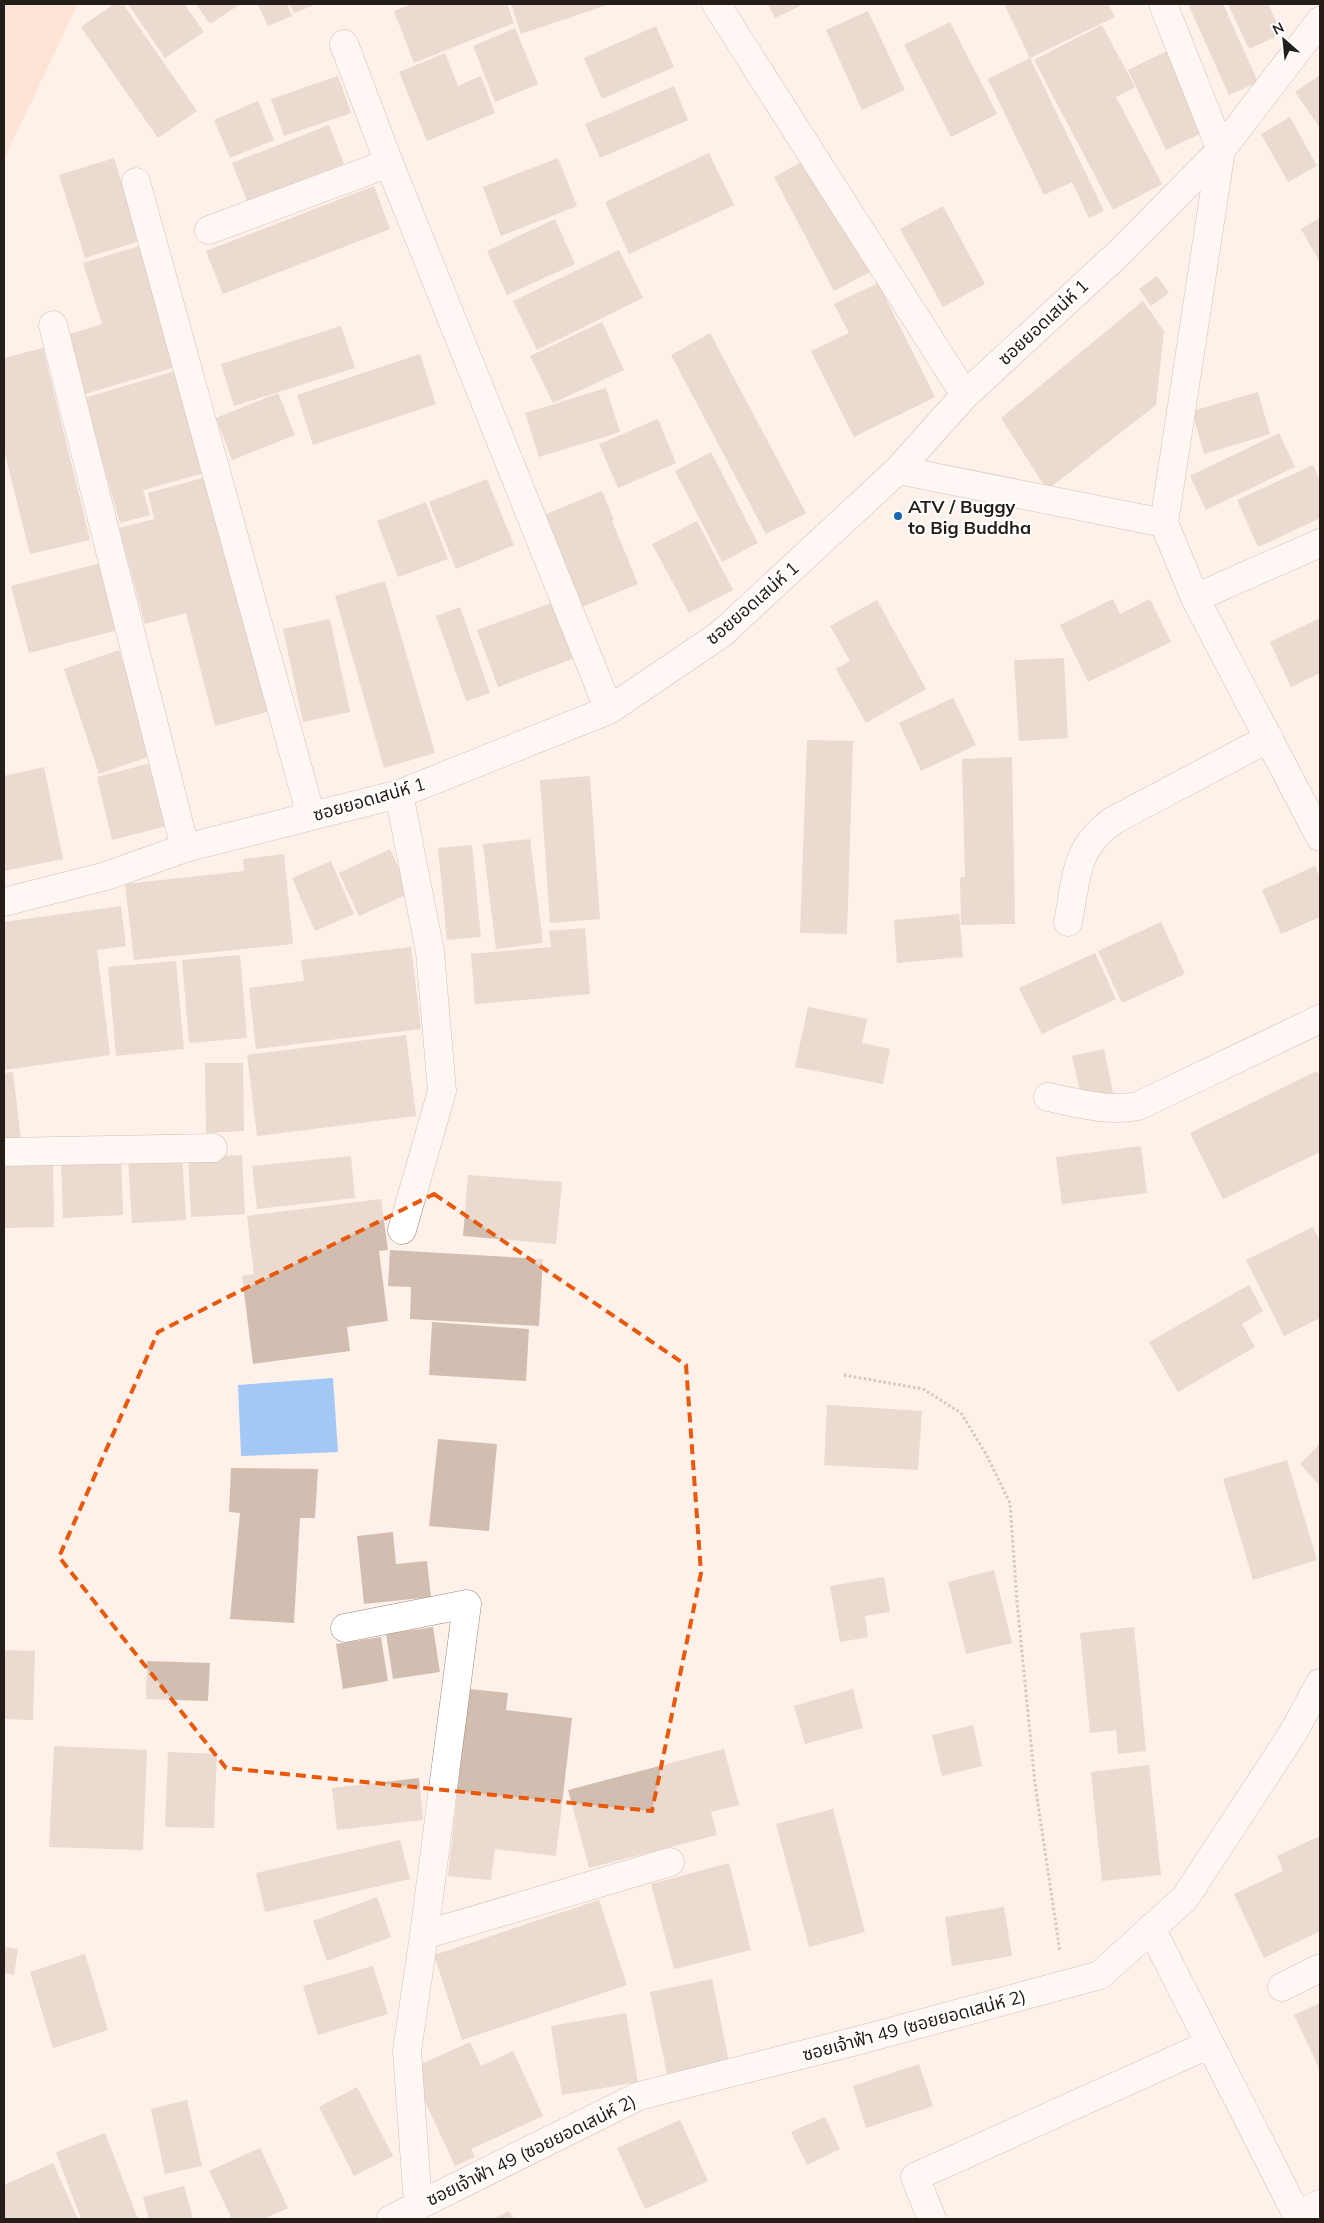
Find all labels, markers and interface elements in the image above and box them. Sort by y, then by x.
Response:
north arrow [1259,15,1309,65]
text: N [1269,18,1287,39]
street label: ซอยยอดเสน่ห์ 1 [993,274,1093,370]
place label: ATV / Buggy to Big Buddha [908,495,1031,539]
marker: ATV / Buggy to Big Buddha [892,510,904,522]
street label: ซอยยอดเสน่ห์ 1 [701,556,803,650]
street label: ซอยยอดเสน่ห์ 1 [310,772,428,826]
street label: ซอยเจ้าฟ้า 49 (ซอยยอดเสน่ห์ 2) [800,1984,1028,2066]
street label: ซอยเจ้าฟ้า 49 (ซอยยอดเสน่ห์ 2) [422,2089,640,2211]

